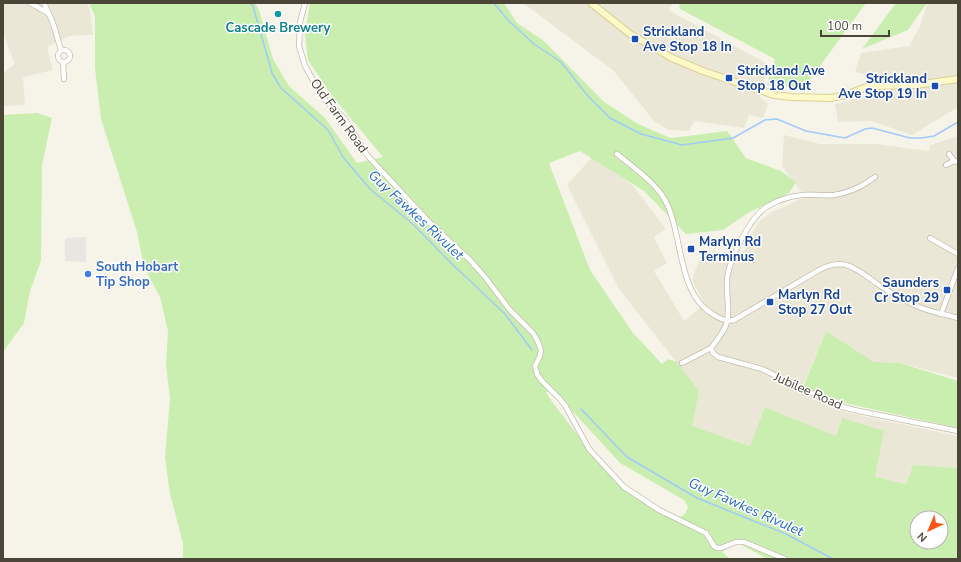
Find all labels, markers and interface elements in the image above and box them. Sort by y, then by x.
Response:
marker: Cascade Brewery [273,9,283,19]
scale bar [821,12,889,38]
text: 100 m [827,18,862,34]
place label: Cascade Brewery [226,19,331,37]
place label: Strickland Ave Stop 18 In [643,23,732,56]
marker: Strickland Ave Stop 18 In [630,34,640,44]
place label: Strickland Ave Stop 18 Out [737,62,825,95]
place label: Strickland Ave Stop 19 In [838,70,927,103]
marker: Strickland Ave Stop 18 Out [724,73,734,83]
street label: Old Farm Road [306,75,372,157]
marker: Strickland Ave Stop 19 In [930,81,940,91]
water label: Guy Fawkes Rivulet [364,166,469,265]
place label: Marlyn Rd Terminus [699,233,761,266]
marker: Marlyn Rd Terminus [686,244,696,254]
place label: South Hobart Tip Shop [96,258,179,291]
marker: South Hobart Tip Shop [83,269,93,279]
place label: Saunders Cr Stop 29 [874,274,939,307]
marker: Saunders Cr Stop 29 [942,285,952,295]
place label: Marlyn Rd Stop 27 Out [778,286,853,319]
marker: Marlyn Rd Stop 27 Out [765,297,775,307]
street label: Jubilee Road [770,367,845,414]
water label: Guy Fawkes Rivulet [685,473,808,541]
north arrow [909,510,949,550]
text: N [914,529,931,545]

